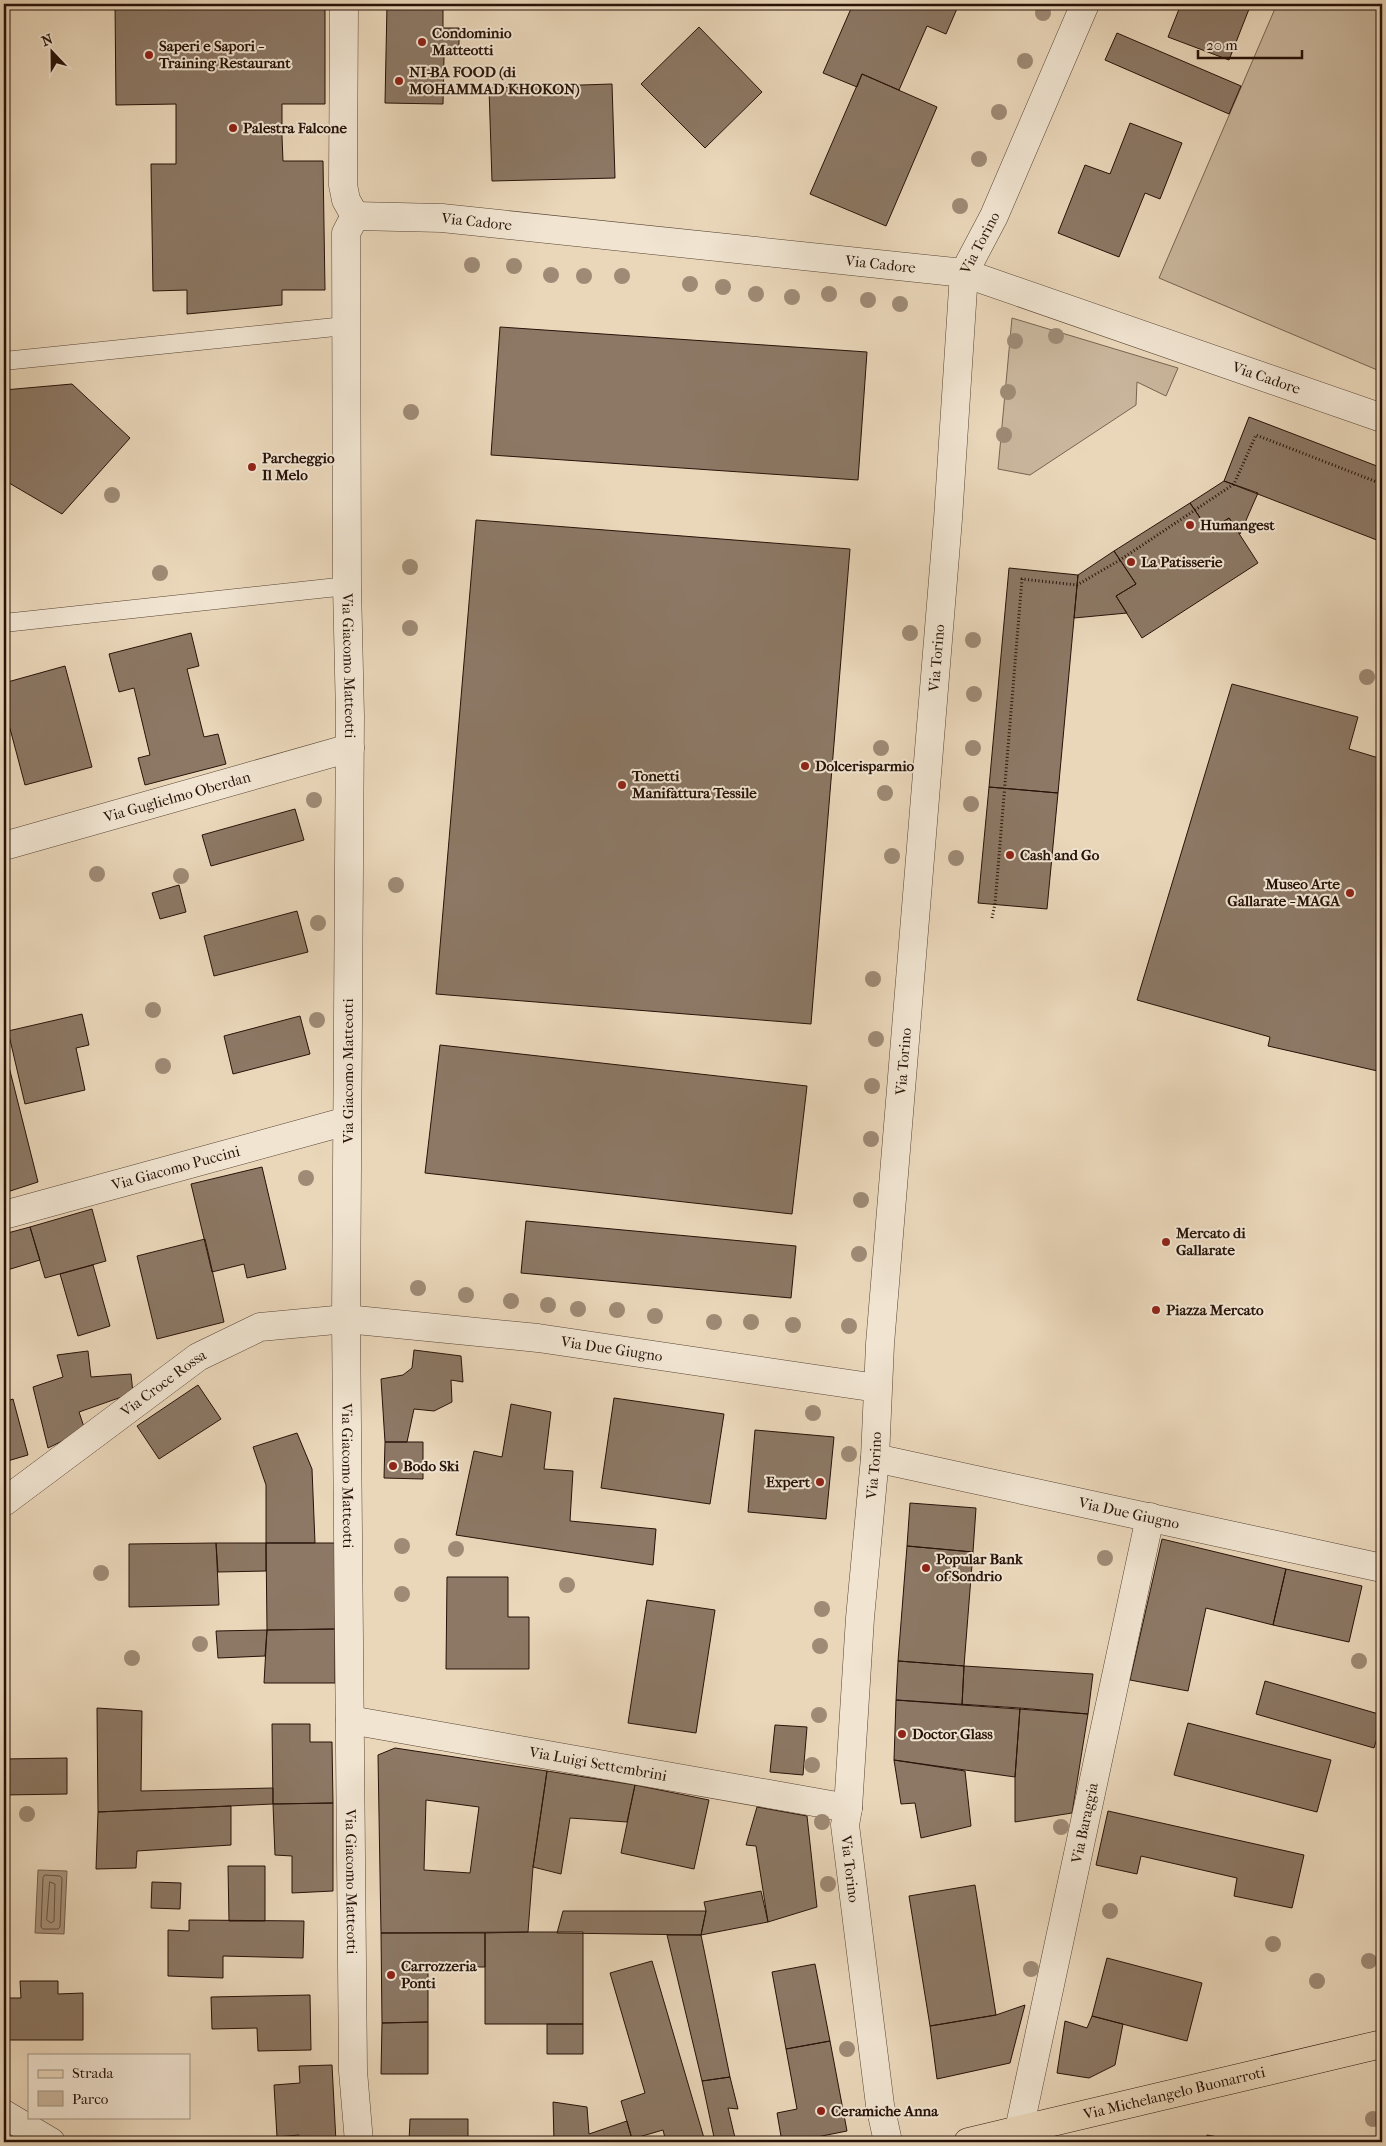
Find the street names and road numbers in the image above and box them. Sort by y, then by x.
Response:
street label: Via Torino [956,208,1004,278]
street label: Via Cadore [440,209,513,234]
street label: Via Cadore [843,251,917,277]
street label: Via Cadore [1229,357,1303,398]
street label: Via Giacomo Matteotti [338,592,359,739]
street label: Via Torino [925,623,948,693]
street label: Via Guglielmo Oberdan [101,768,253,827]
street label: Via Giacomo Matteotti [339,998,357,1145]
street label: Via Torino [891,1027,915,1097]
street label: Via Giacomo Puccini [109,1142,242,1194]
street label: Via Due Giugno [559,1332,664,1365]
street label: Via Croce Rossa [116,1345,210,1421]
street label: Via Giacomo Matteotti [338,1402,357,1549]
street label: Via Torino [862,1431,885,1501]
street label: Via Due Giugno [1076,1493,1182,1533]
street label: Via Luigi Settembrini [527,1743,669,1785]
street label: Via Baraggia [1067,1780,1102,1866]
street label: Via Giacomo Matteotti [342,1808,361,1955]
street label: Via Torino [837,1833,863,1904]
street label: Via Michelangelo Buonarroti [1081,2063,1267,2124]

